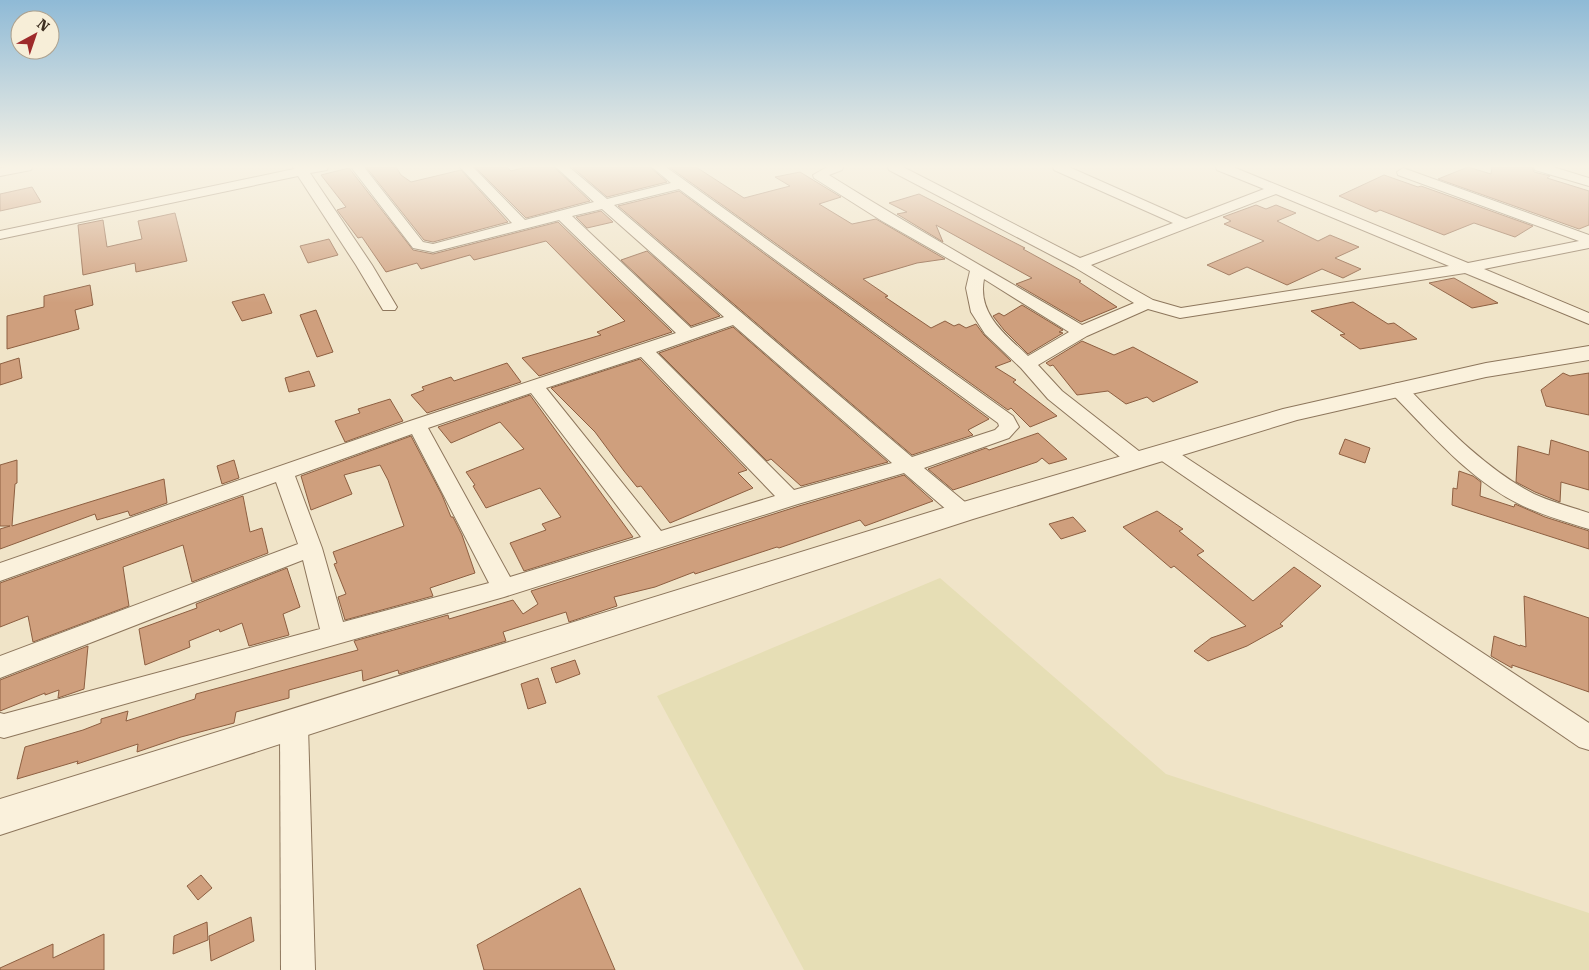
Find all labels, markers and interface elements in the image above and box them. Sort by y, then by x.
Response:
north arrow [10,10,60,60]
text: N [34,15,53,35]

